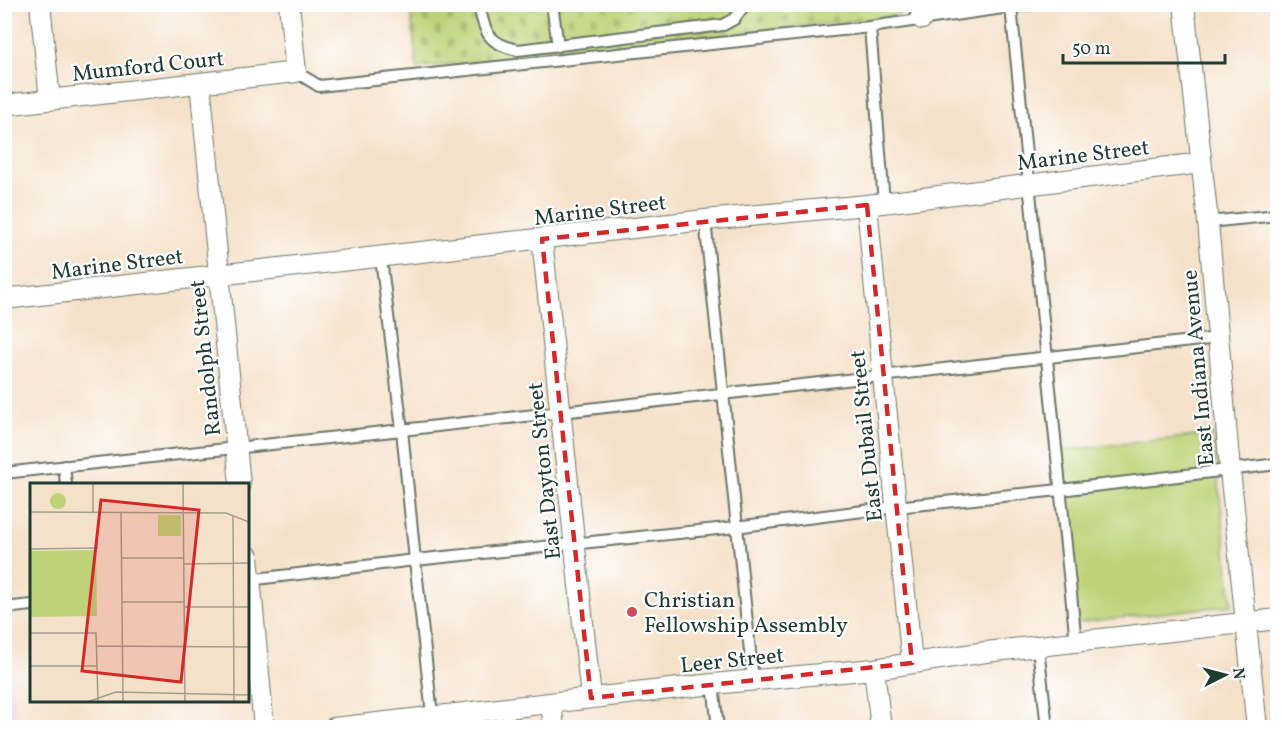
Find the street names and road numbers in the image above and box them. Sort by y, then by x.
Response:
street label: Mumford Court [71,44,226,91]
street label: Marine Street [1015,133,1151,180]
street label: Marine Street [532,188,668,235]
street label: Marine Street [49,242,185,289]
street label: East Indiana Avenue [1175,268,1224,467]
street label: Randolph Street [183,278,230,438]
street label: East Dubail Street [843,348,892,523]
street label: East Dayton Street [521,380,570,561]
street label: Leer Street [679,641,786,682]

